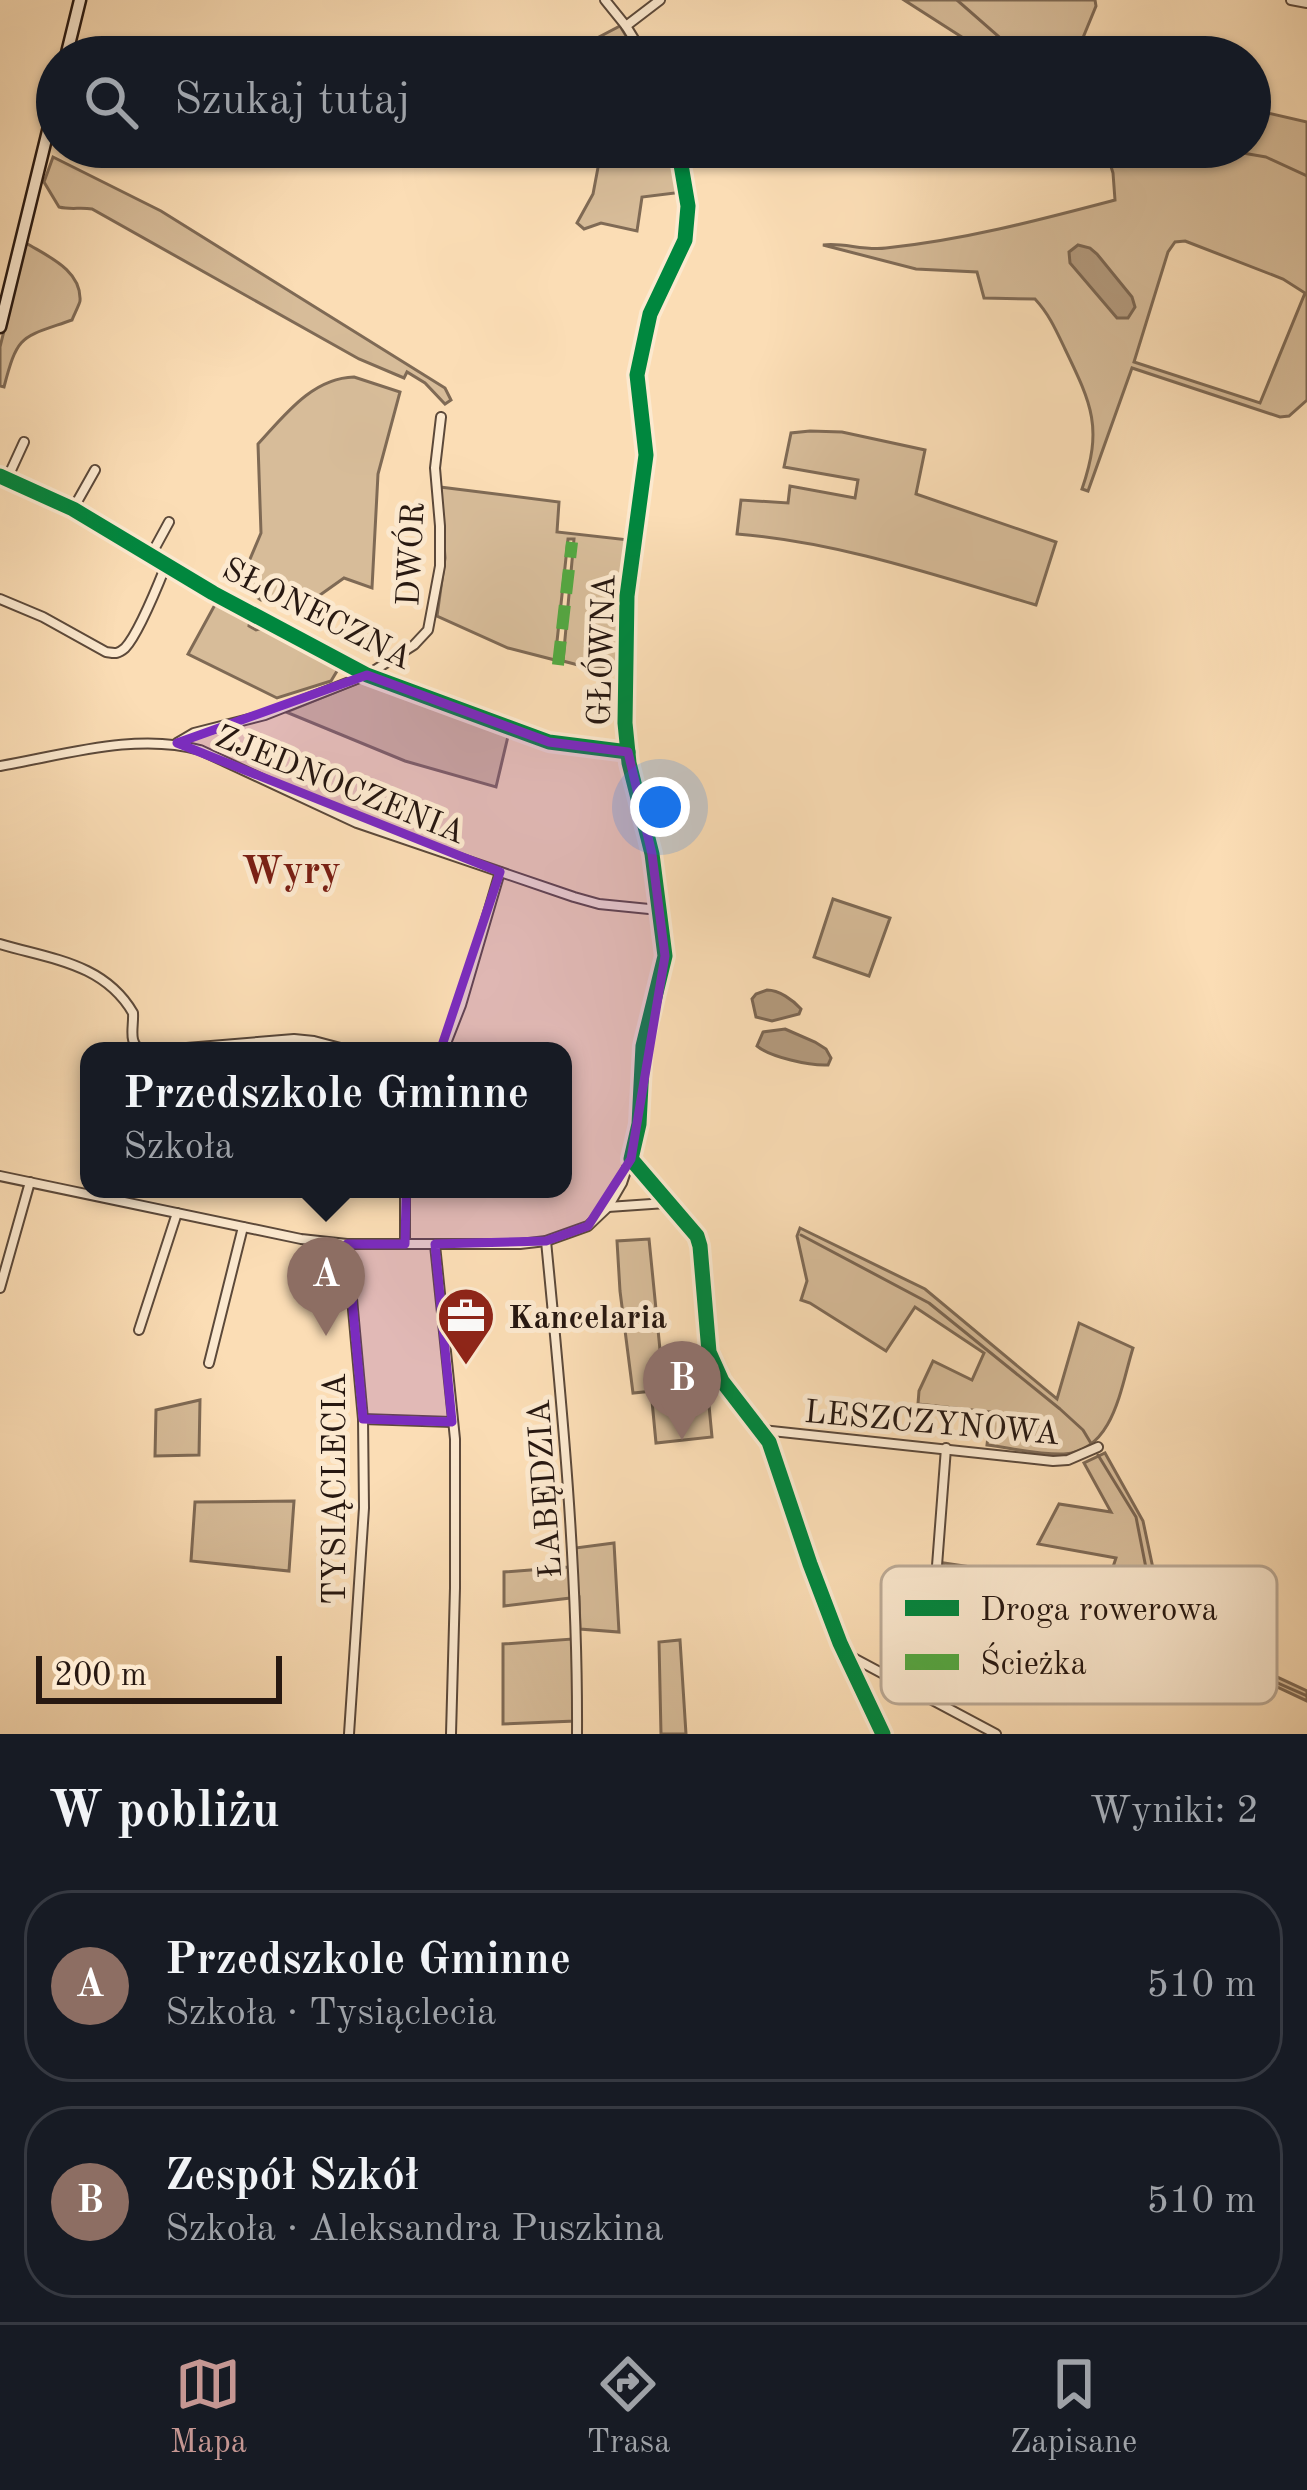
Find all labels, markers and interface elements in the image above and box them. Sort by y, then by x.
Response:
search box [36,36,1271,168]
icon: search [78,69,144,135]
text: Szukaj tutaj [174,79,411,124]
street label: DWÓR [386,501,432,607]
street label: SŁONECZNA [216,553,416,677]
street label: GŁÓWNA [577,573,623,727]
street label: ZJEDNOCZENIA [210,721,469,851]
your location [630,777,690,837]
district label: Wyry [241,853,341,892]
popup [80,1042,572,1198]
text: Przedszkole Gminne [123,1073,529,1118]
text: Szkoła [123,1128,234,1167]
pin: A [287,1237,365,1336]
office icon: Kancelaria [435,1285,497,1367]
place label: Kancelaria [508,1303,668,1336]
pin: B [643,1341,721,1440]
street label: TYSIĄCLECIA [320,1373,353,1605]
street label: LESZCZYNOWA [803,1397,1061,1452]
street label: ŁABĘDZIA [524,1398,569,1579]
legend [881,1566,1277,1704]
text: Droga rowerowa [980,1595,1218,1628]
text: Ścieżka [980,1642,1087,1682]
scale bar [36,1650,282,1703]
text: 200 m [54,1660,147,1693]
text: W pobliżu [48,1787,280,1838]
text: Wyniki: 2 [1090,1792,1259,1831]
text: Przedszkole Gminne [165,1939,571,1984]
text: A [75,1966,105,2005]
text: 510 m [1146,1966,1256,2005]
text: Szkoła · Tysiąclecia [165,1994,496,2033]
text: Zespół Szkół [165,2155,419,2200]
text: B [76,2182,104,2221]
text: 510 m [1146,2182,1256,2221]
text: Szkoła · Aleksandra Puszkina [165,2210,664,2249]
tab: Mapa [170,2351,247,2464]
tab: Trasa [586,2351,670,2464]
tab: Zapisane [1010,2351,1137,2464]

